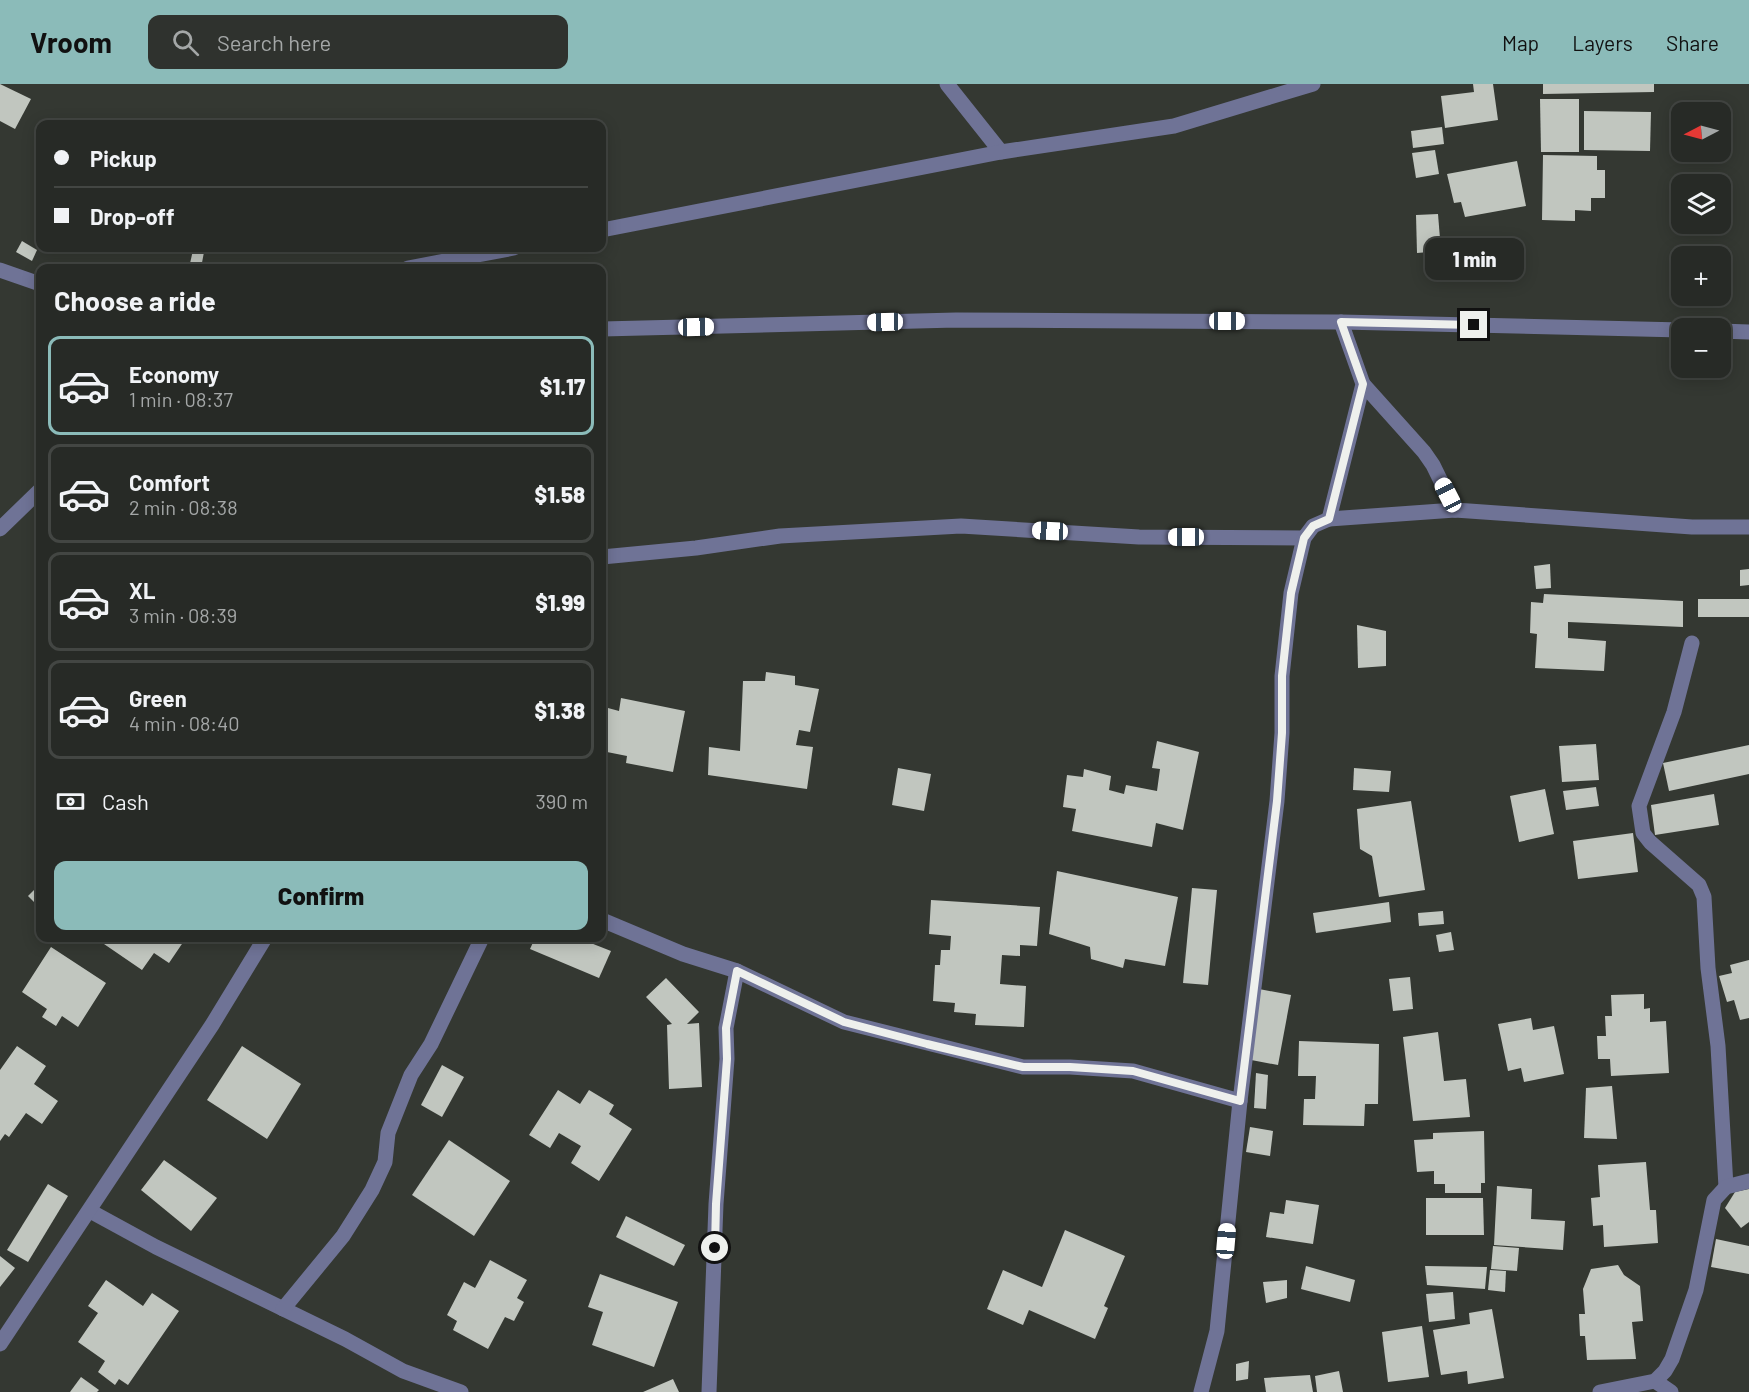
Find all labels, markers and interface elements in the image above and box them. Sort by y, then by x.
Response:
search box [148,15,568,69]
text: Vroom [30,25,112,59]
icon: search [169,26,202,59]
text: Search here [217,29,331,55]
text: Map [1502,30,1539,55]
text: Layers [1572,30,1633,55]
text: Share [1666,30,1719,55]
north arrow [1671,102,1731,162]
map controls [1671,102,1731,378]
text: Pickup [90,145,157,171]
button: layers [1671,174,1731,234]
text: Drop-off [90,203,174,229]
callout: 1 min [1424,238,1524,280]
button: + [1671,246,1731,306]
text: 1 min [1453,247,1496,271]
text: Choose a ride [54,284,216,316]
route end [1460,311,1487,338]
car [1209,312,1245,330]
car [867,313,903,331]
car [678,318,714,336]
button: − [1671,318,1731,378]
icon: car [57,359,111,413]
text: Economy [129,361,219,387]
text: $1.17 [540,373,585,399]
text: 1 min · 08:37 [129,387,233,411]
icon: car [57,467,111,521]
text: Comfort [129,469,210,495]
car [1432,475,1464,515]
text: $1.58 [535,481,585,507]
text: 2 min · 08:38 [129,495,238,519]
car [1032,521,1068,541]
car [1168,528,1204,546]
icon: car [57,575,111,629]
text: XL [129,577,155,603]
text: $1.99 [535,589,585,615]
text: 3 min · 08:39 [129,603,237,627]
icon: car [57,683,111,737]
text: Green [129,685,187,711]
text: $1.38 [535,697,585,723]
text: 4 min · 08:40 [129,711,239,735]
icon: cash [54,785,87,818]
text: Cash [102,788,149,814]
text: 390 m [535,789,588,813]
button: Confirm [54,861,588,930]
car [1215,1222,1237,1260]
route start [701,1234,728,1261]

